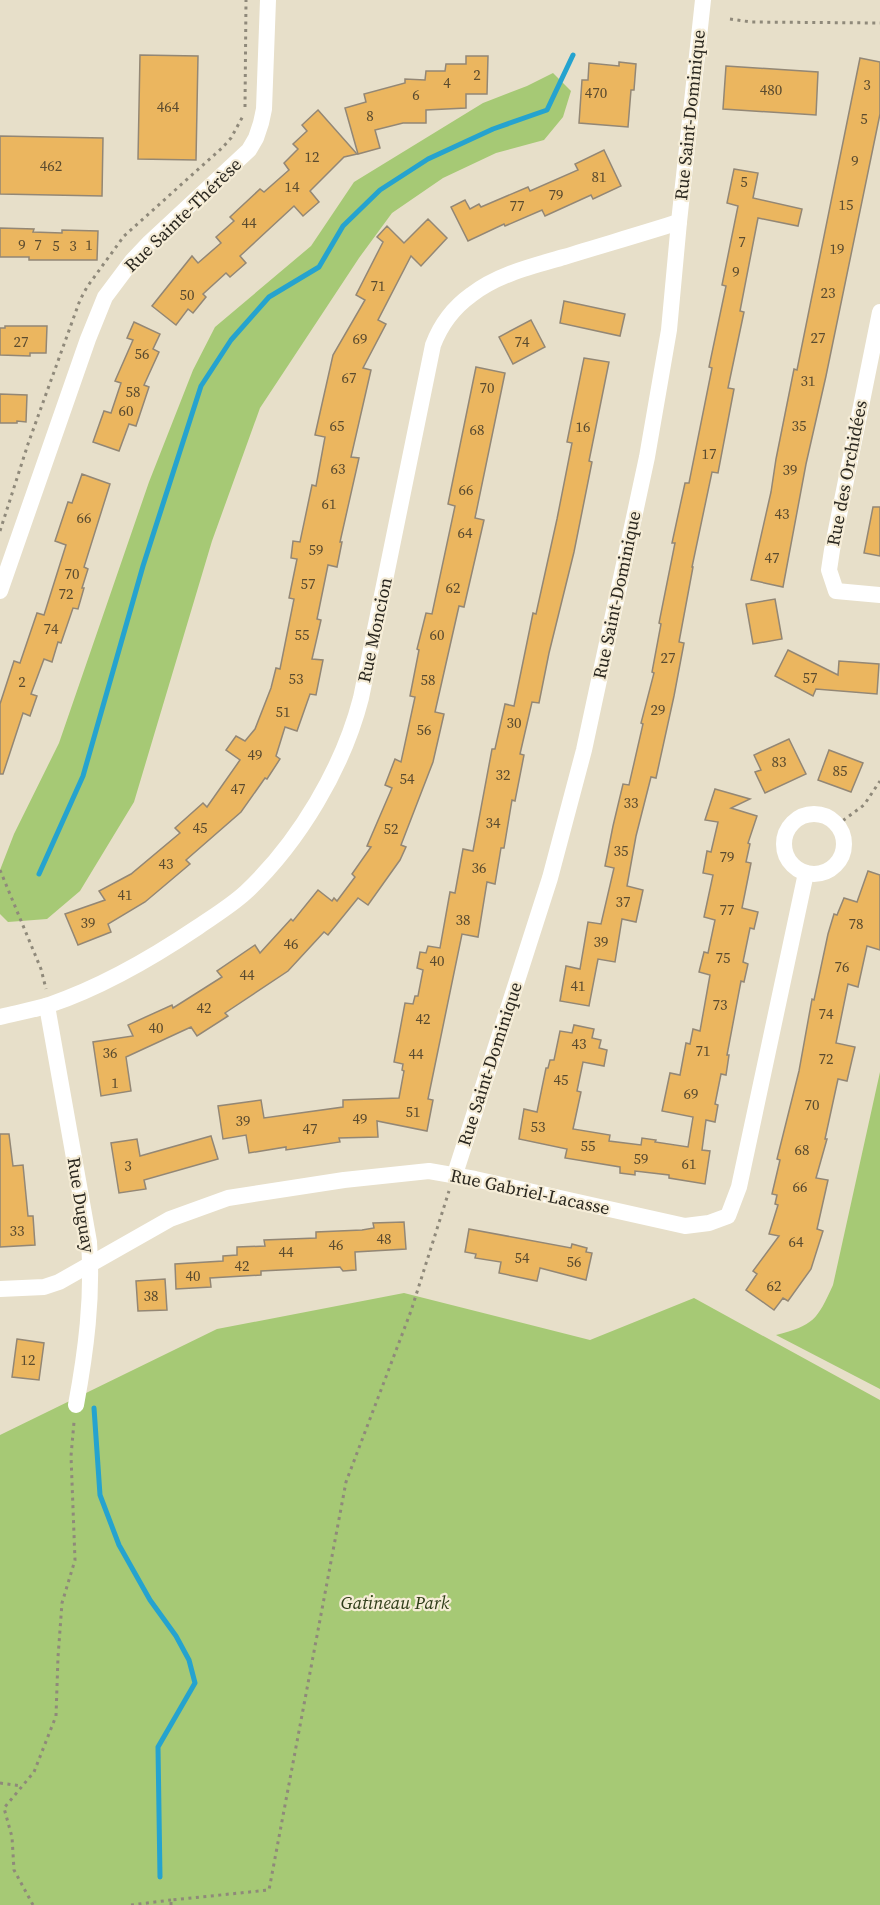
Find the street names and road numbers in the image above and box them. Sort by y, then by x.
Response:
street label: Rue Saint-Dominique [668,28,711,201]
street label: Rue Sainte-Thérèse [118,152,247,277]
street label: Rue des Orchidées [820,398,873,548]
street label: Rue Saint-Dominique [586,509,647,681]
street label: Rue Moncion [351,575,398,685]
street label: Rue Saint-Dominique [451,979,528,1149]
street label: Rue Duguay [62,1155,101,1255]
street label: Rue Gabriel-Lacasse [448,1162,612,1221]

